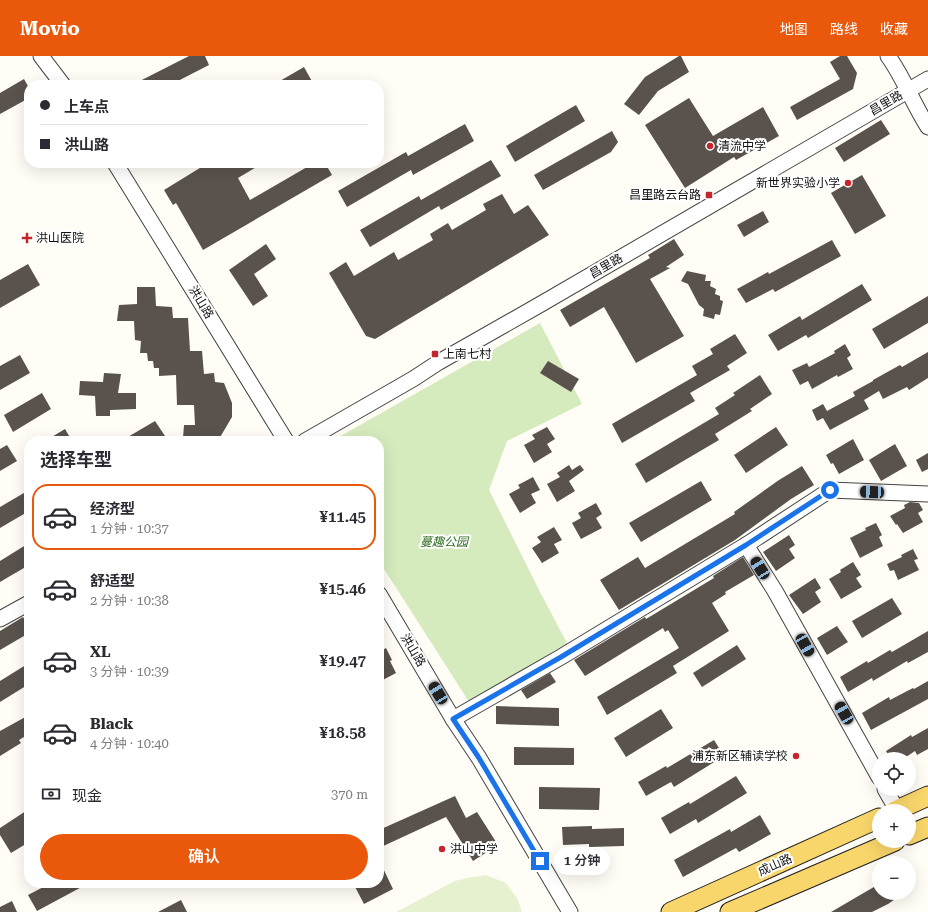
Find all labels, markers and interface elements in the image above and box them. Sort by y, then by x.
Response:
text: Movio [20,17,80,40]
text: 地图 [780,21,808,37]
text: 路线 [830,21,858,37]
text: 收藏 [880,21,908,37]
street label: 昌里路 [867,88,905,118]
text: 上车点 [64,98,109,116]
text: 洪山路 [64,136,109,154]
place label: 清流中学 [718,139,766,153]
marker: 清流中学 [705,141,715,151]
place label: 新世界实验小学 [756,176,840,190]
marker: 新世界实验小学 [843,178,853,188]
place label: 昌里路云台路 [629,188,701,202]
marker: 昌里路云台路 [704,190,714,200]
place label: 洪山医院 [36,231,84,245]
marker: 洪山医院 [21,232,33,244]
street label: 昌里路 [587,251,625,281]
street label: 洪山路 [186,283,216,321]
place label: 上南七村 [443,347,492,361]
marker: 上南七村 [430,349,440,359]
text: 选择车型 [40,449,112,470]
route start [821,481,839,499]
car [860,486,884,498]
icon: car [42,499,78,535]
text: 经济型 [90,500,135,518]
text: ¥11.45 [320,508,366,526]
text: 1 分钟 · 10:37 [90,521,169,536]
park label: 蔓趣公园 [420,535,470,549]
car [749,555,771,581]
icon: car [42,571,78,607]
text: 舒适型 [90,572,135,590]
text: ¥15.46 [320,580,366,598]
text: 2 分钟 · 10:38 [90,593,169,608]
street label: 洪山路 [398,631,428,669]
car [794,632,816,658]
icon: car [42,643,78,679]
text: XL [90,643,111,661]
text: ¥19.47 [320,652,366,670]
text: 3 分钟 · 10:39 [90,664,169,679]
car [427,680,449,706]
car [833,700,855,726]
icon: car [42,715,78,751]
text: Black [90,715,133,733]
text: ¥18.58 [320,724,366,742]
text: 4 分钟 · 10:40 [90,736,169,751]
place label: 浦东新区辅读学校 [692,749,788,763]
marker: 浦东新区辅读学校 [791,751,801,761]
map controls [872,752,916,900]
button: locate [872,752,916,796]
icon: cash [40,783,62,805]
text: 现金 [72,787,102,805]
text: 370 m [331,787,368,802]
button: + [872,804,916,848]
button: 确认 [40,834,368,880]
place label: 洪山中学 [450,842,498,856]
marker: 洪山中学 [437,844,447,854]
callout: 1 分钟 [554,847,610,875]
street label: 成山路 [756,851,794,879]
route end [531,852,549,870]
text: 1 分钟 [564,853,600,868]
button: − [872,856,916,900]

